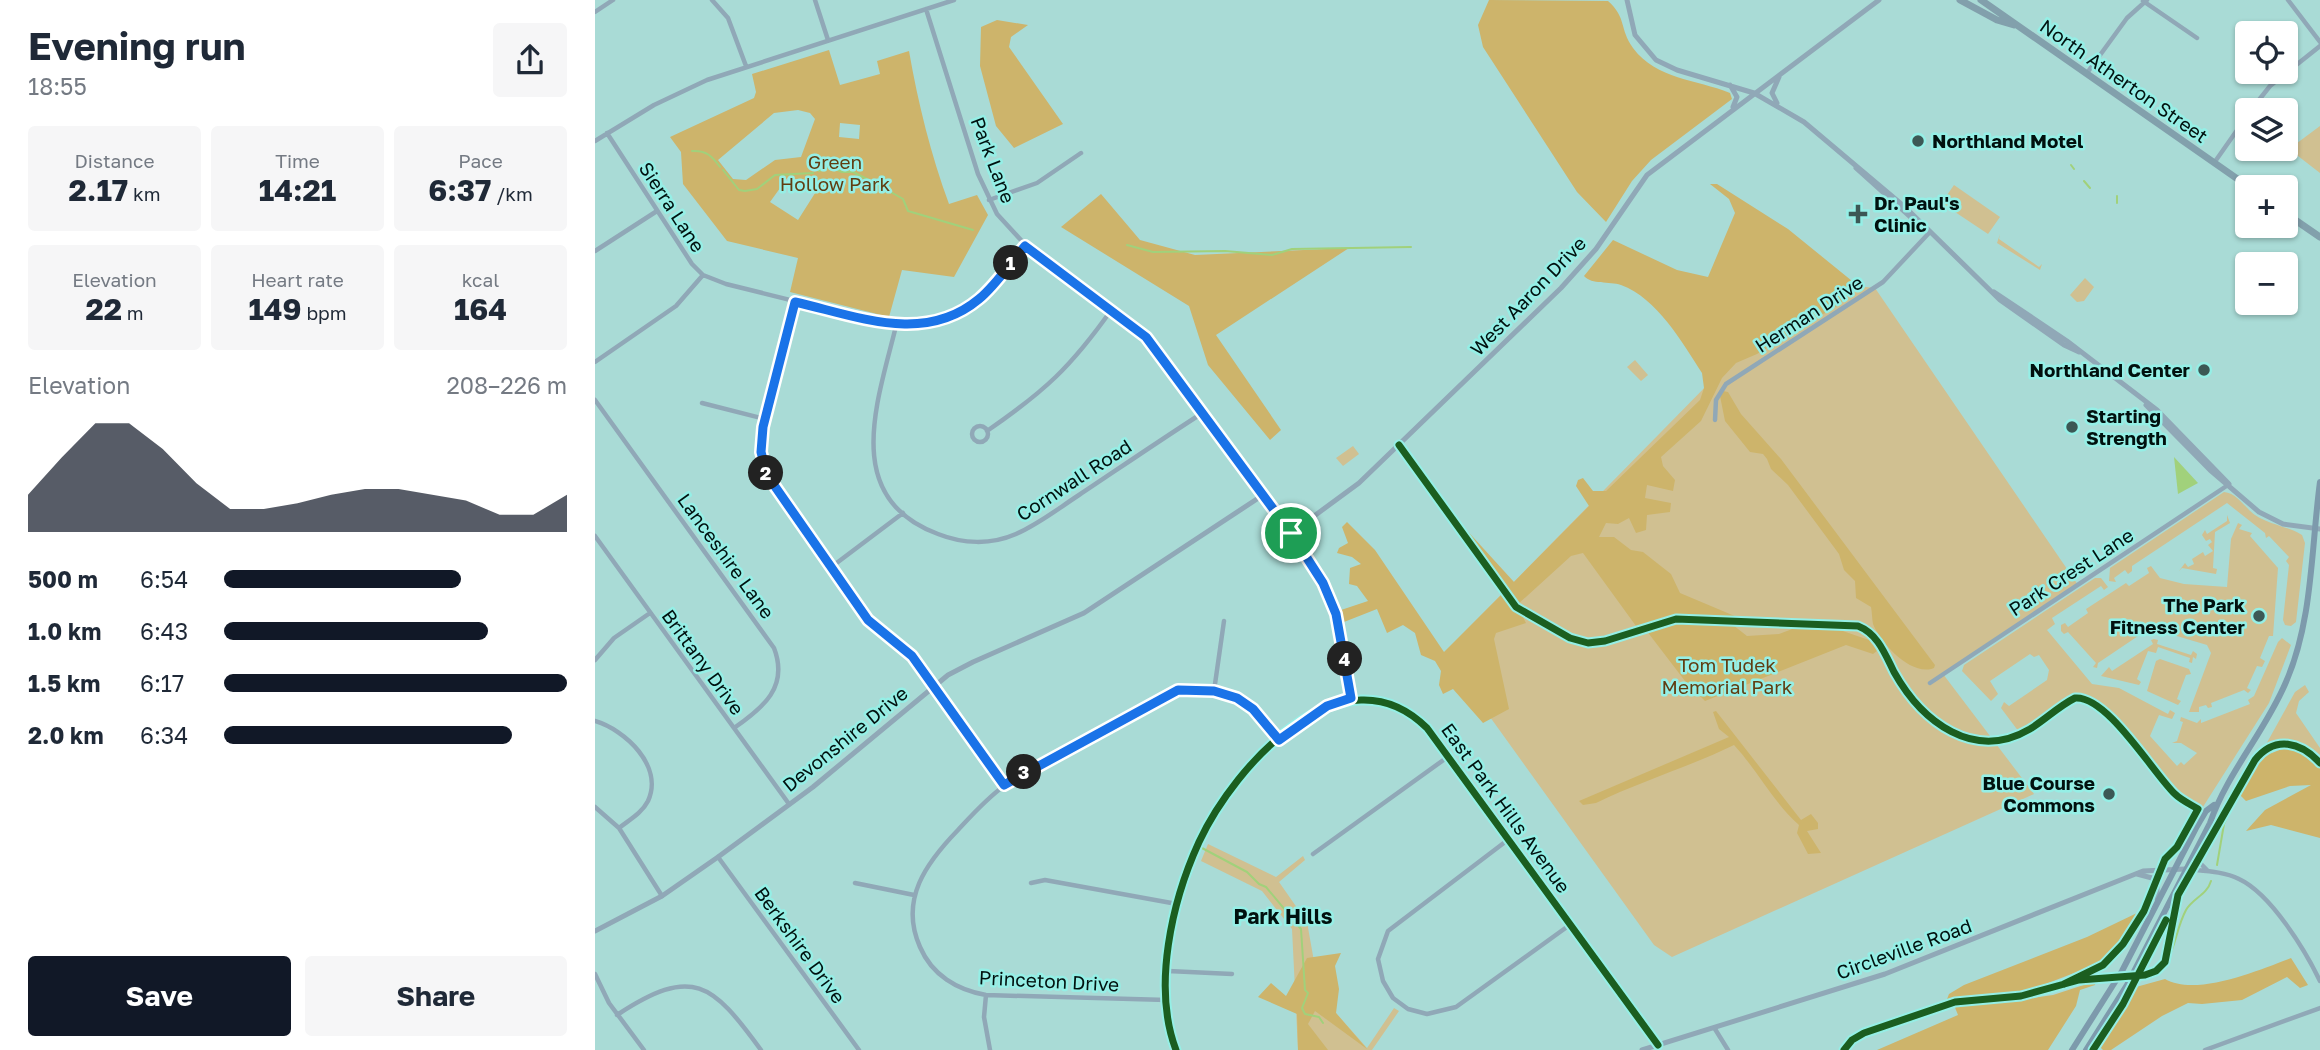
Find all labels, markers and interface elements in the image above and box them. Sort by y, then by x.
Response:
street label: North Atherton Street [2036,14,2213,147]
map controls [2235,21,2298,315]
button: locate [2235,21,2298,84]
text: Evening run [28,23,246,68]
button: share [493,23,567,97]
text: 18:55 [28,72,87,100]
button: layers [2235,98,2298,161]
street label: Park Lane [967,114,1020,206]
place label: Northland Motel [1932,129,2083,152]
marker: Northland Motel [1910,133,1926,149]
text: Distance [75,149,154,172]
text: Time [275,149,320,172]
text: Pace [458,149,503,172]
park label: Green Hollow Park [780,150,890,195]
street label: Sierra Lane [635,157,710,256]
text: 2.17 [68,172,128,208]
text: 14:21 [259,172,336,208]
text: 6:37 [428,172,491,208]
button: + [2235,175,2298,238]
text: km [128,182,161,205]
text: /km [491,182,533,205]
place label: Dr. Paul's Clinic [1874,191,1960,236]
marker: Dr. Paul's Clinic [1848,204,1868,224]
street label: West Aaron Drive [1465,231,1590,360]
pin: 1 [993,246,1029,280]
text: 1 [1006,251,1015,274]
button: − [2235,252,2298,315]
text: Elevation [72,268,157,291]
text: Heart rate [251,268,344,291]
text: kcal [462,268,499,291]
street label: Herman Drive [1750,270,1867,357]
text: 22 [85,291,122,327]
text: 149 [248,291,302,327]
text: 164 [454,291,507,327]
text: m [122,301,144,324]
text: bpm [302,301,347,324]
place label: Northland Center [2030,358,2191,381]
marker: Northland Center [2196,362,2212,378]
text: Elevation [28,371,130,399]
text: 208–226 m [446,371,567,399]
place label: Starting Strength [2086,404,2167,449]
marker: Starting Strength [2064,419,2080,435]
street label: Cornwall Road [1012,434,1136,525]
pin: 2 [749,456,783,490]
text: 2 [760,461,771,484]
street label: Lanceshire Lane [673,489,780,623]
pin [1261,503,1321,563]
icon: arrive [1272,514,1310,552]
street label: Park Crest Lane [2004,523,2137,620]
text: 500 m [28,565,98,593]
text: 6:54 [140,565,188,593]
place label: The Park Fitness Center [2110,593,2246,638]
street label: Brittany Drive [657,604,749,719]
marker: The Park Fitness Center [2251,608,2267,624]
text: 1.0 km [28,617,101,645]
text: 6:43 [140,617,188,645]
pin: 4 [1327,642,1363,676]
text: 4 [1339,647,1350,670]
park label: Tom Tudek Memorial Park [1662,653,1793,698]
text: 1.5 km [28,669,100,697]
text: 6:17 [140,669,184,697]
street label: Devonshire Drive [778,681,912,796]
street label: East Park Hills Avenue [1437,718,1576,897]
text: 2.0 km [28,721,104,749]
text: 6:34 [140,721,188,749]
pin: 3 [1007,754,1041,790]
text: 3 [1018,760,1029,783]
place label: Blue Course Commons [1983,771,2095,816]
marker: Blue Course Commons [2101,786,2117,802]
street label: Berkshire Drive [750,882,851,1008]
district label: Park Hills [1233,903,1333,929]
street label: Circleville Road [1833,913,1975,984]
button: Save [28,956,291,1036]
button: Share [305,956,567,1036]
street label: Princeton Drive [978,965,1120,996]

